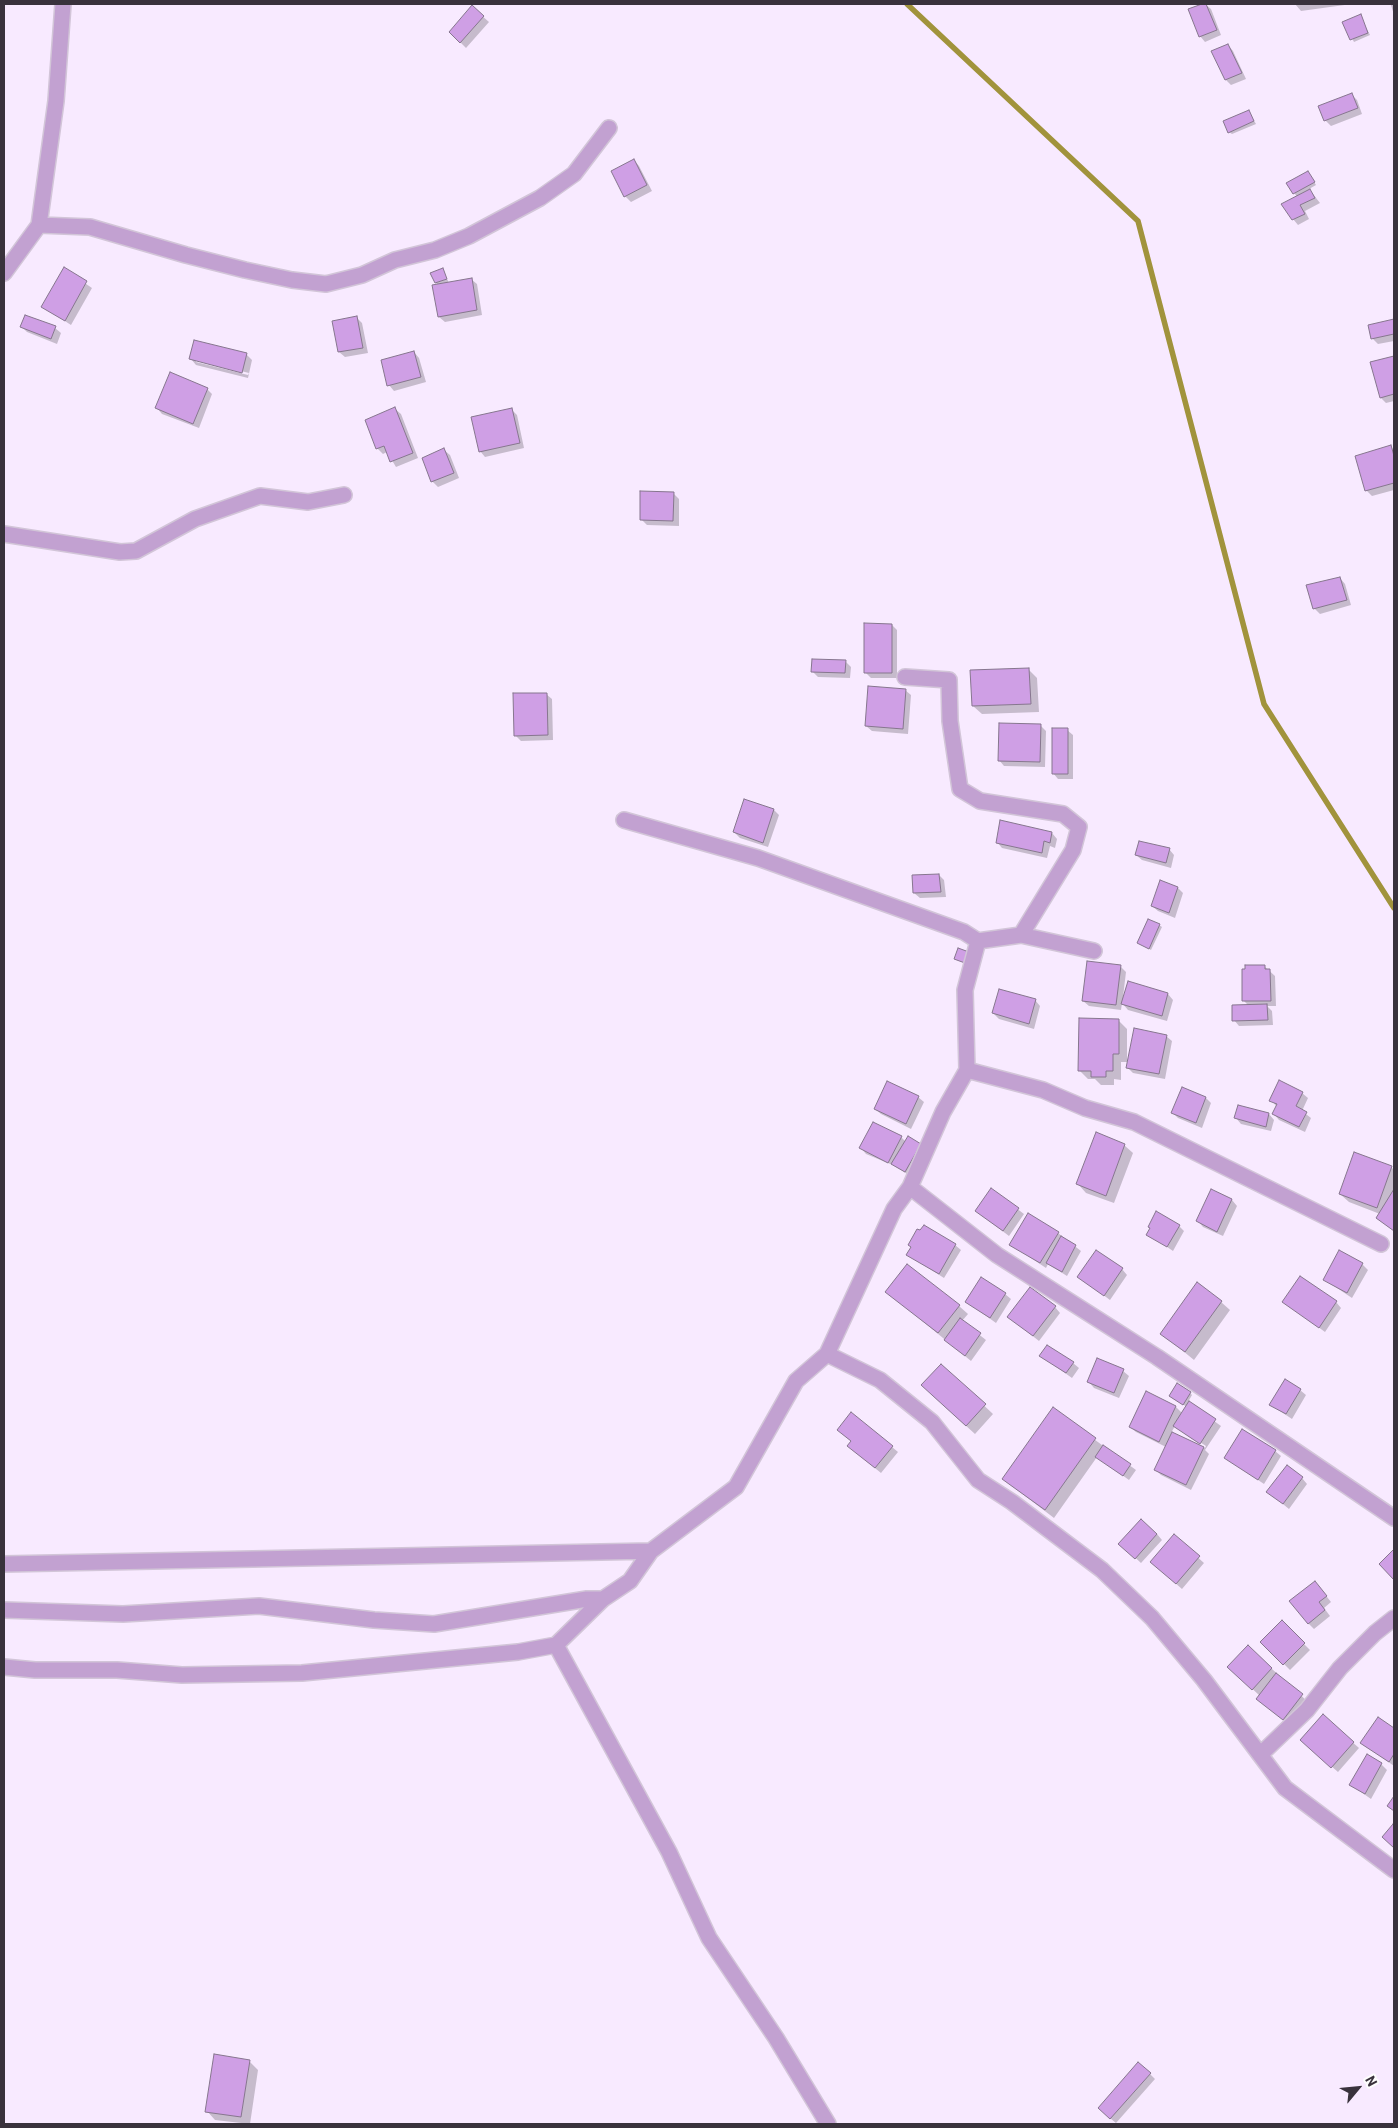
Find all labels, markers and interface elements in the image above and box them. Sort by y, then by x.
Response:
north arrow [1333,2063,1383,2113]
text: N [1362,2073,1381,2089]

